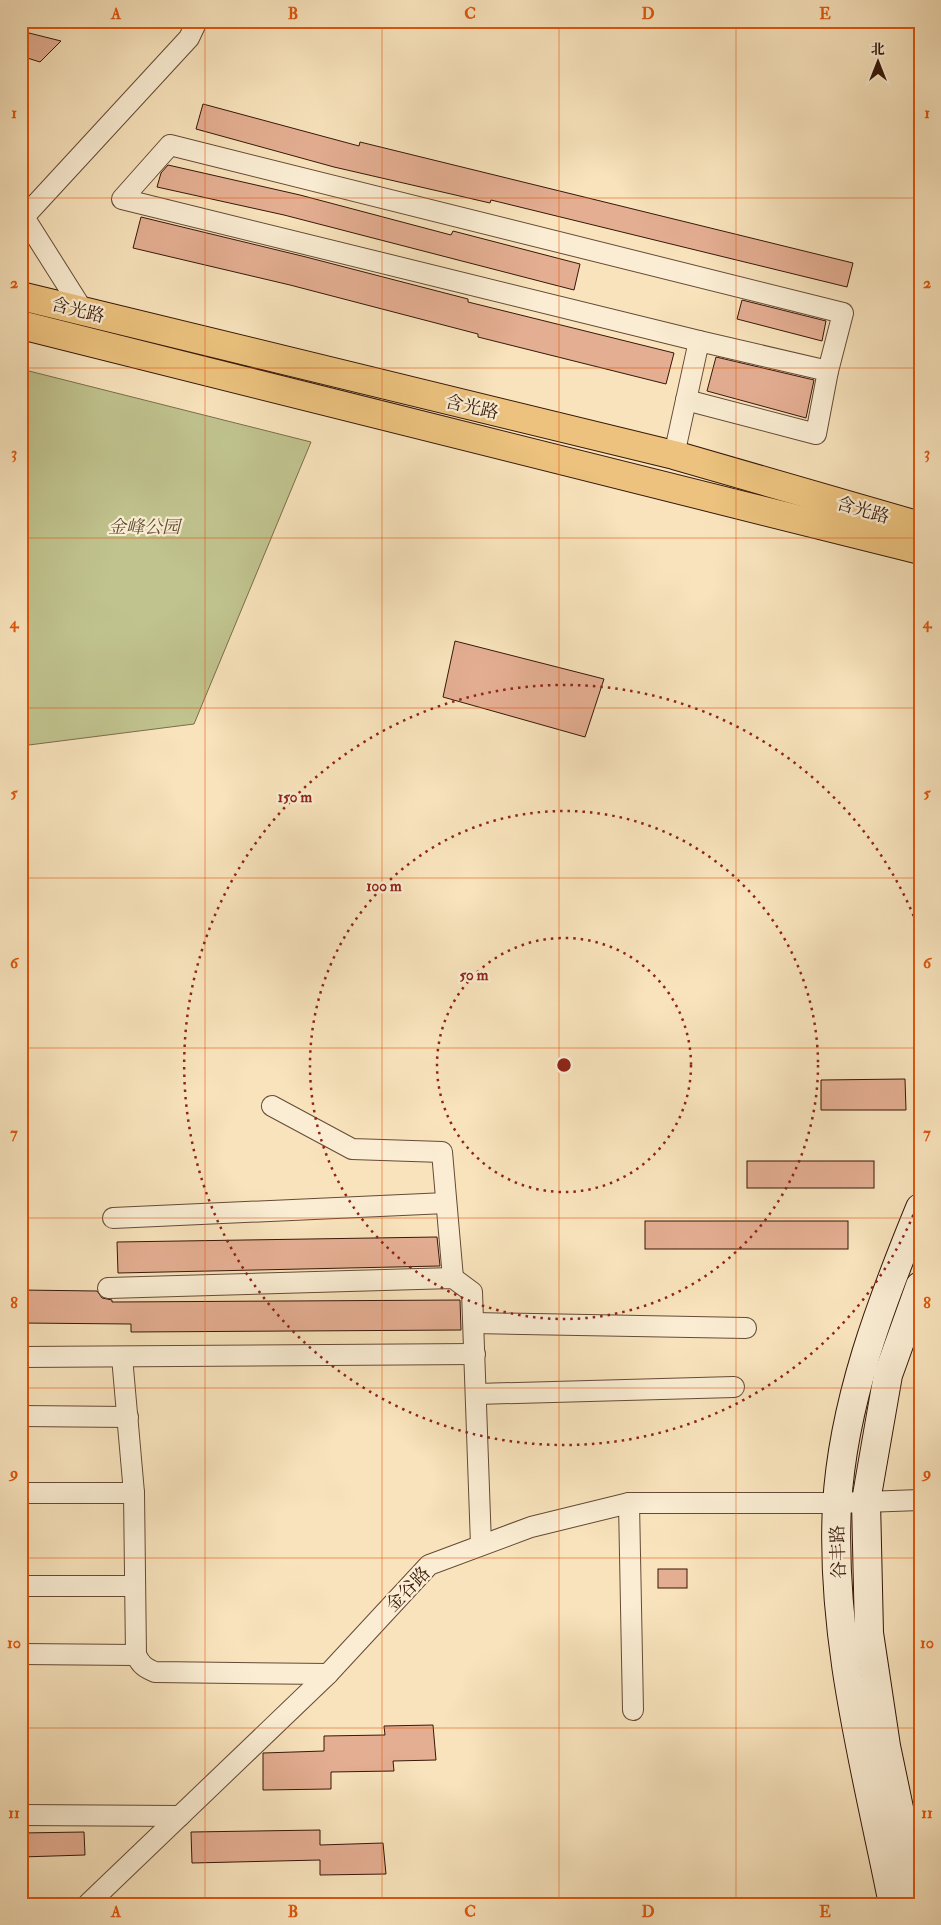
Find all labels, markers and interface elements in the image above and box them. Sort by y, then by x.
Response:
text: A [110,4,122,24]
text: B [288,4,298,24]
text: C [464,4,476,24]
text: D [641,4,655,24]
text: E [819,4,831,24]
north arrow [854,38,904,88]
text: 北 [871,41,885,58]
text: 1 [11,103,17,123]
text: 1 [924,103,930,123]
text: 2 [10,273,18,293]
text: 2 [923,273,931,293]
street label: 含光路 [49,293,107,328]
street label: 含光路 [443,390,501,425]
text: 3 [11,443,17,463]
text: 3 [924,443,930,463]
street label: 含光路 [834,492,892,529]
park label: 金峰公园 [108,516,183,539]
text: 4 [9,613,20,633]
text: 4 [922,613,933,633]
text: 5 [10,783,18,803]
text: 5 [923,783,931,803]
text: 150 m [278,788,312,807]
text: 100 m [366,877,402,896]
text: 6 [10,953,20,973]
text: 6 [923,953,933,973]
text: 50 m [460,966,489,985]
centre of rings [555,1056,573,1074]
text: 7 [10,1123,18,1143]
text: 7 [923,1123,931,1143]
text: 8 [10,1293,18,1313]
text: 8 [923,1293,931,1313]
text: 9 [8,1463,18,1483]
text: 9 [921,1463,931,1483]
street label: 谷丰路 [826,1525,851,1579]
street label: 金谷路 [381,1562,435,1617]
text: 10 [7,1633,21,1653]
text: 10 [920,1633,934,1653]
text: 11 [8,1803,20,1823]
text: 11 [921,1803,933,1823]
text: A [110,1902,122,1922]
text: B [288,1902,298,1922]
text: C [464,1902,476,1922]
text: D [641,1902,655,1922]
text: E [819,1902,831,1922]

